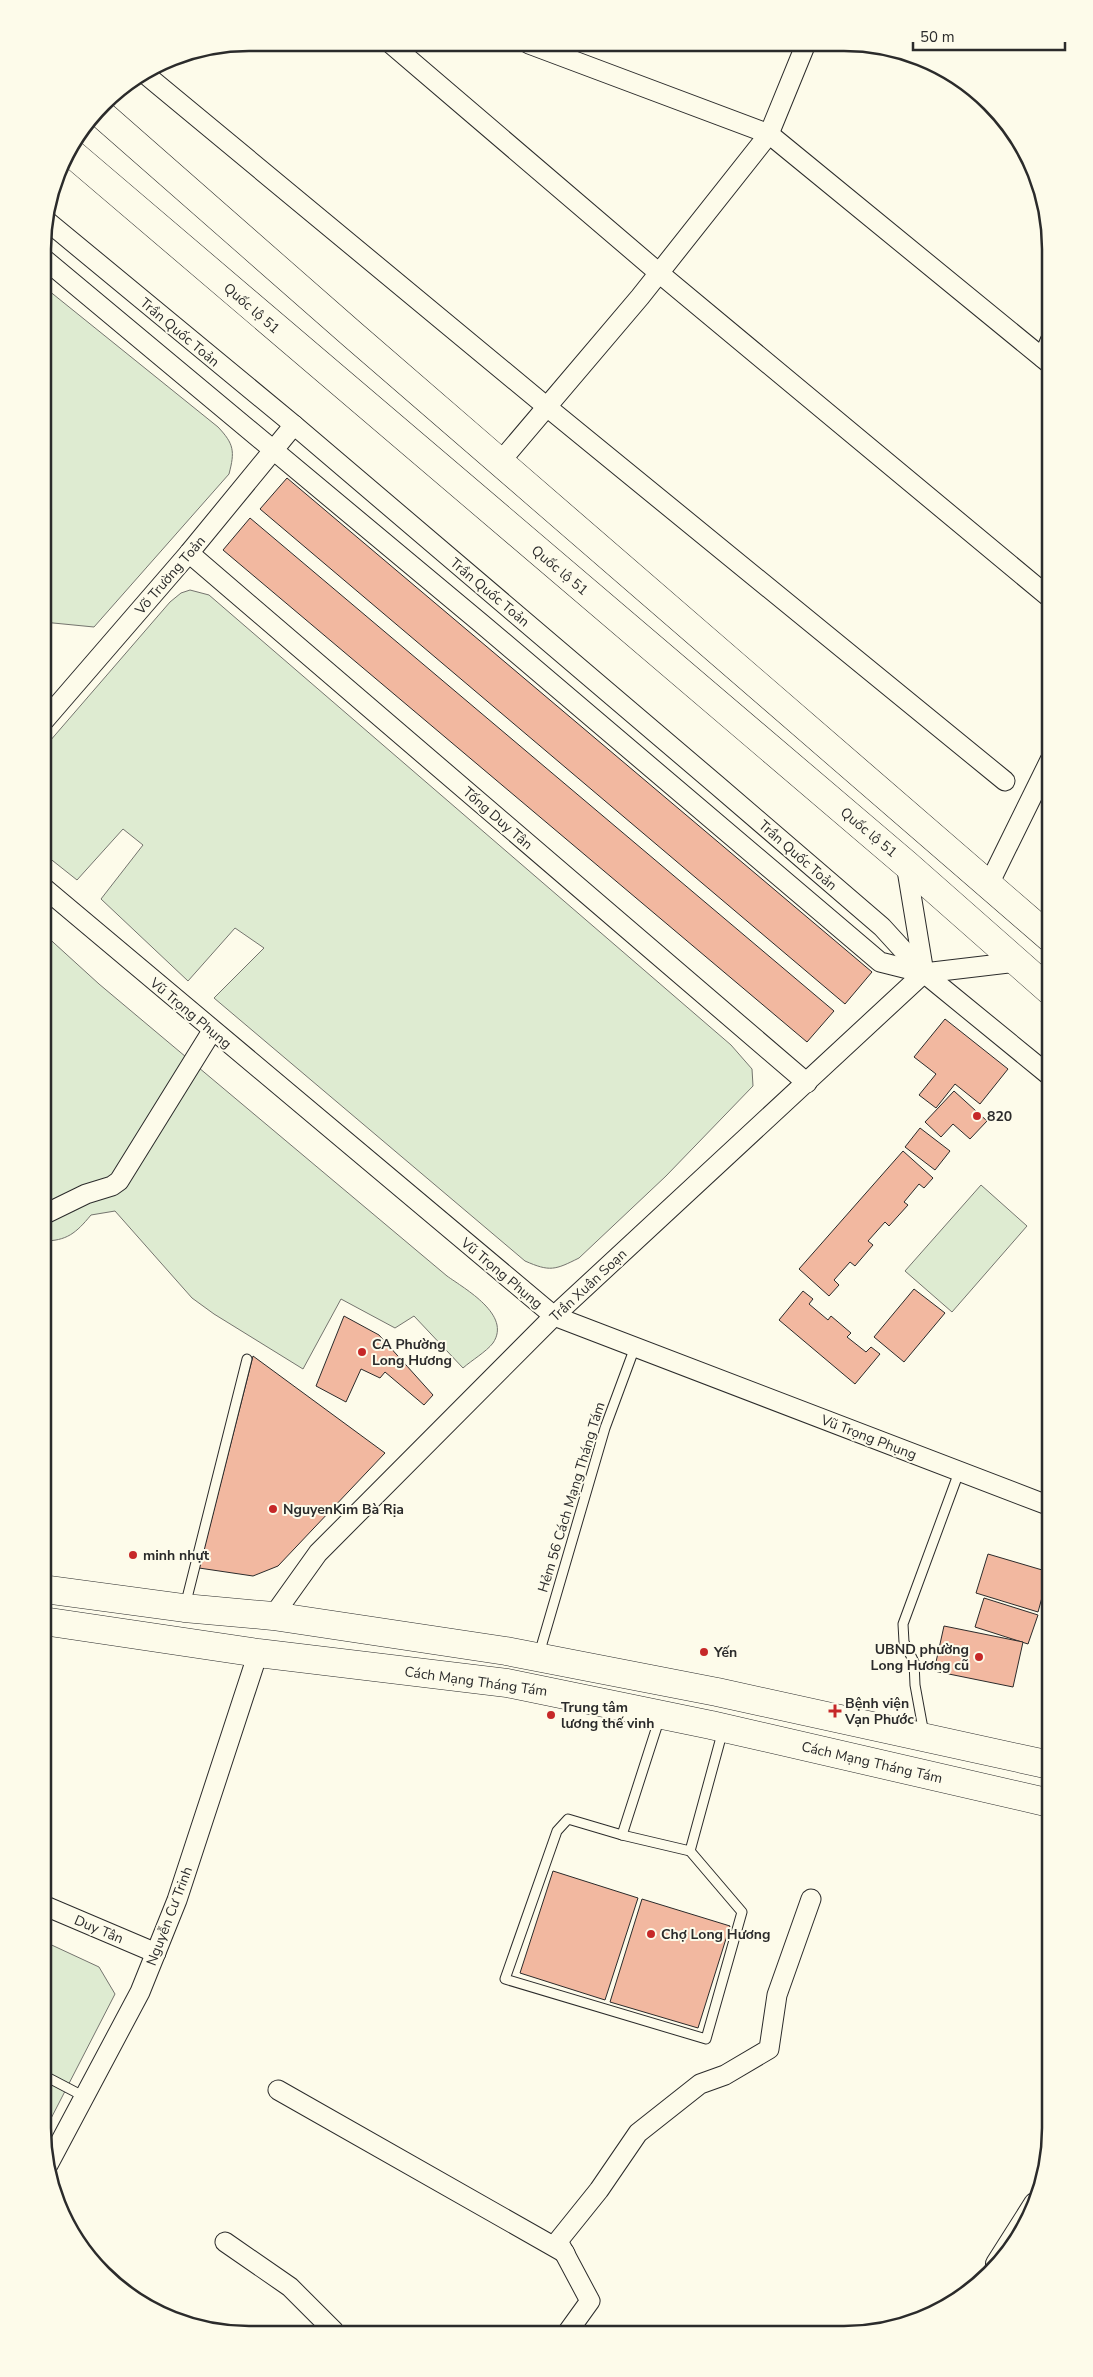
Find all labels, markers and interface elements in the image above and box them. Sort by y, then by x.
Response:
scale bar [913,20,1066,52]
text: 50 m [920,27,955,47]
street label: Quốc lộ 51 [220,279,284,338]
street label: Trần Quốc Toản [136,294,223,371]
street label: Võ Trường Toản [130,532,210,619]
street label: Quốc lộ 51 [527,541,592,600]
street label: Trần Quốc Toản [446,554,533,631]
street label: Tống Duy Tân [459,783,537,854]
street label: Quốc lộ 51 [836,803,901,862]
street label: Trần Quốc Toản [754,816,841,895]
street label: Vũ Trọng Phụng [145,973,235,1053]
place label: 820 [987,1107,1012,1126]
marker: 820 [971,1110,983,1122]
street label: Vũ Trọng Phụng [456,1233,546,1313]
street label: Trần Xuân Soạn [546,1245,631,1326]
place label: CA Phường Long Hương [372,1335,452,1370]
marker: CA Phường Long Hương [356,1346,368,1358]
street label: Hẻm 56 Cách Mạng Tháng Tám [533,1400,610,1595]
street label: Vũ Trọng Phụng [817,1410,919,1464]
place label: NguyenKim Bà Rịa [283,1500,404,1519]
marker: NguyenKim Bà Rịa [267,1503,279,1515]
place label: minh nhựt [143,1546,210,1565]
marker: minh nhựt [127,1549,139,1561]
place label: UBND phường Long Hương cũ [871,1640,969,1675]
place label: Yến [713,1643,737,1662]
marker: Yến [698,1646,710,1658]
marker: UBND phường Long Hương cũ [973,1651,985,1663]
street label: Cách Mạng Tháng Tám [403,1662,549,1701]
place label: Bệnh viện Vạn Phước [844,1694,914,1729]
place label: Trung tâm lương thế vinh [561,1698,654,1733]
marker: Bệnh viện Vạn Phước [829,1705,841,1717]
marker: Trung tâm lương thế vinh [545,1709,557,1721]
street label: Cách Mạng Tháng Tám [800,1737,944,1788]
street label: Nguyễn Cư Trinh [142,1864,197,1968]
street label: Duy Tân [71,1911,126,1948]
place label: Chợ Long Hương [661,1925,770,1944]
marker: Chợ Long Hương [645,1928,657,1940]

